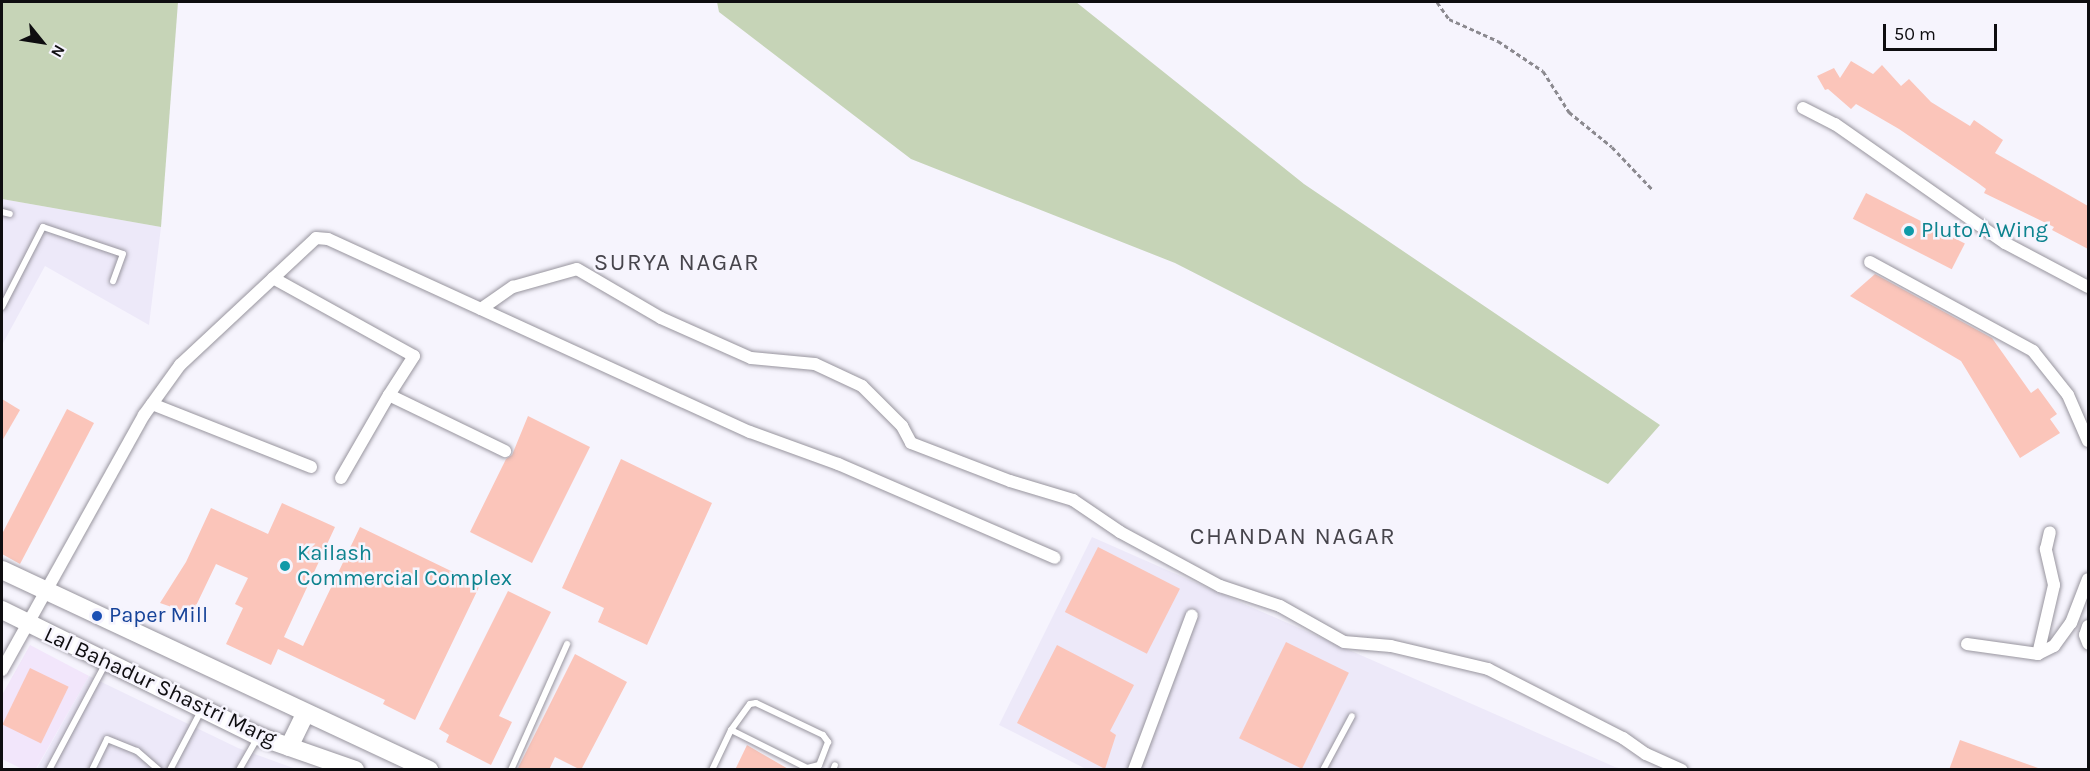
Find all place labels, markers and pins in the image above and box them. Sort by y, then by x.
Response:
place label: Pluto A Wing [1921,218,2048,244]
marker: Pluto A Wing [1902,224,1916,238]
place label: Kailash Commercial Complex [297,540,512,592]
marker: Kailash Commercial Complex [278,559,292,573]
place label: Paper Mill [109,603,208,629]
marker: Paper Mill [90,609,104,623]

